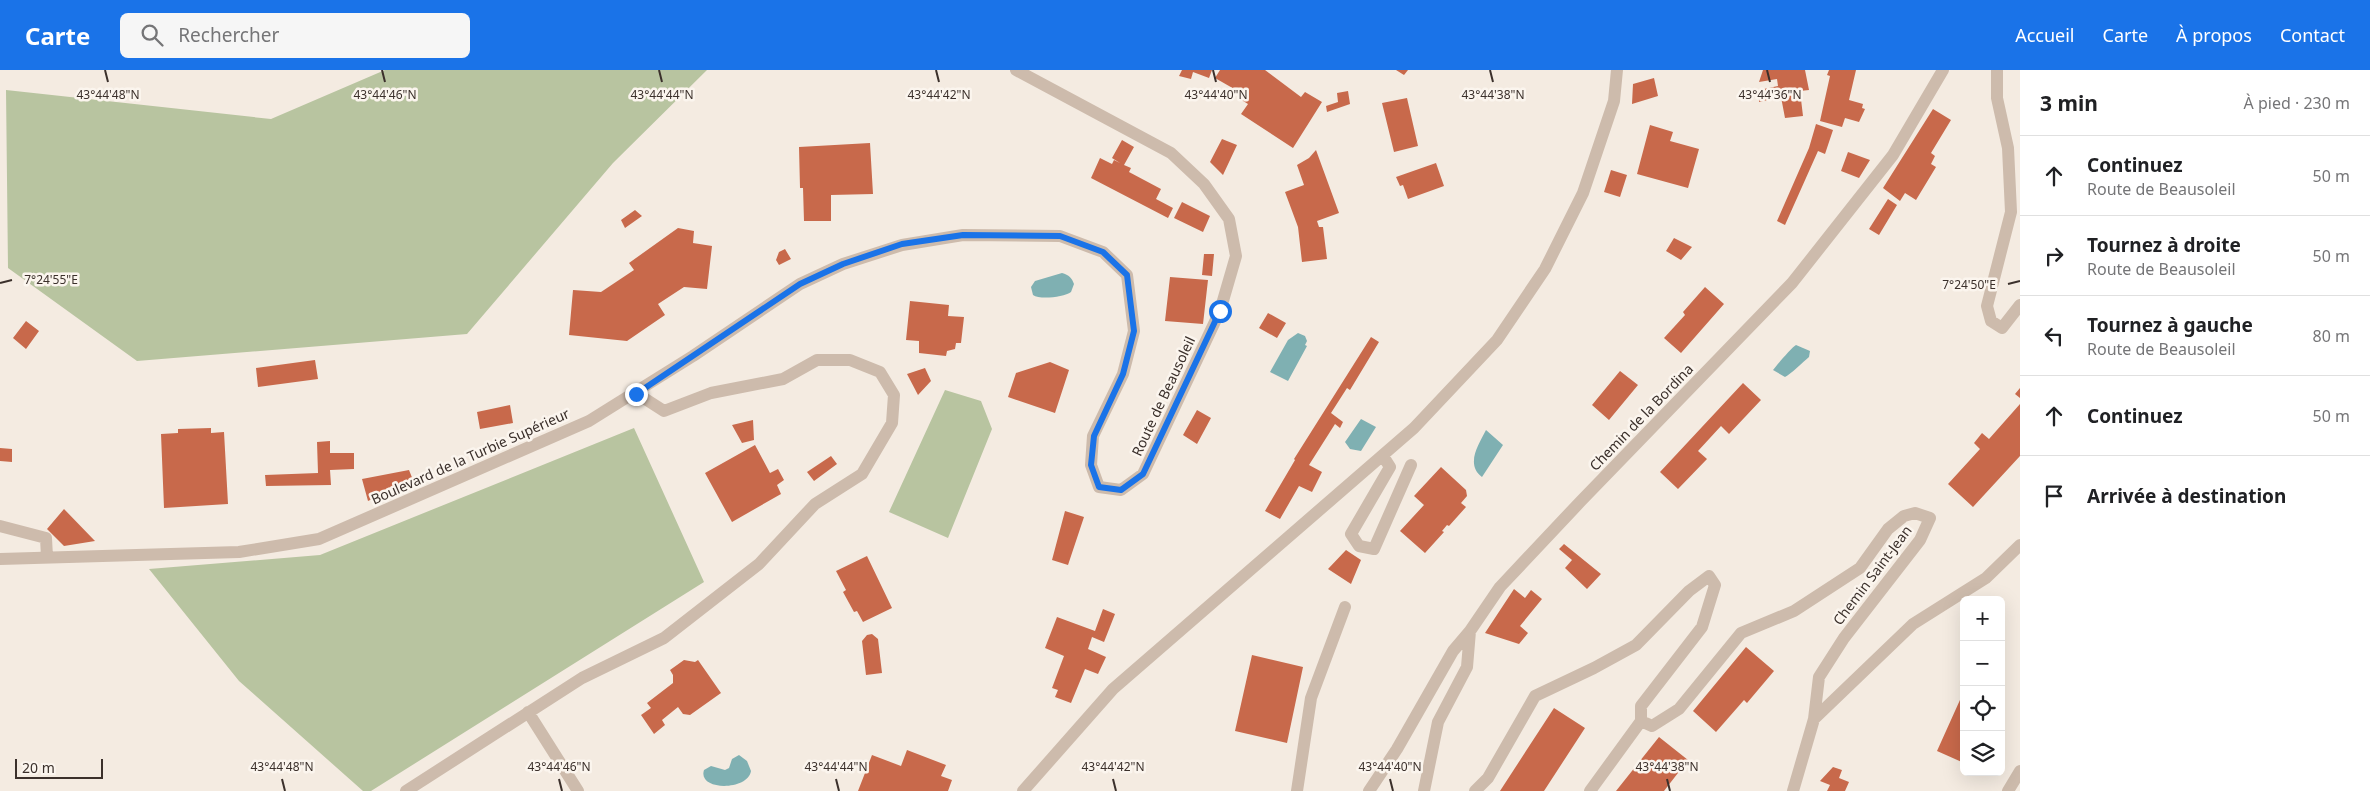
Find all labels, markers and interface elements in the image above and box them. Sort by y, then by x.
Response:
search box [120,13,470,58]
text: Carte [25,19,90,52]
icon: search [138,21,166,49]
text: Rechercher [178,22,279,48]
text: Accueil [2015,23,2075,47]
text: Carte [2103,23,2148,47]
text: À propos [2176,23,2252,47]
text: Contact [2280,23,2345,47]
text: 43°44'48"N [76,86,140,103]
text: 43°44'46"N [353,86,417,103]
text: 43°44'44"N [630,86,694,103]
text: 43°44'42"N [907,86,971,103]
text: 43°44'40"N [1184,86,1248,103]
text: 43°44'38"N [1461,86,1525,103]
text: 43°44'36"N [1738,86,1802,103]
text: 3 min [2040,89,2098,117]
text: À pied · 230 m [2244,92,2350,114]
text: Continuez [2087,152,2183,178]
icon: ahead [2040,162,2068,190]
text: 50 m [2313,165,2350,187]
text: Route de Beausoleil [2087,178,2236,200]
text: Tournez à droite [2087,232,2241,258]
icon: right [2040,242,2068,270]
text: 50 m [2313,245,2350,267]
text: Route de Beausoleil [2087,258,2236,280]
text: 7°24'55"E [24,271,78,288]
text: 7°24'50"E [1942,276,1996,293]
route start [1209,300,1232,323]
text: Tournez à gauche [2087,312,2253,338]
icon: left [2040,322,2068,350]
text: 80 m [2313,325,2350,347]
street label: Route de Beausoleil [1127,333,1199,459]
text: Route de Beausoleil [2087,338,2236,360]
street label: Chemin de la Bordina [1585,360,1697,474]
route end [625,383,648,406]
icon: ahead [2040,402,2068,430]
street label: Boulevard de la Turbie Supérieur [368,403,572,508]
text: Continuez [2087,403,2183,429]
text: 50 m [2313,405,2350,427]
icon: arrive [2040,482,2068,510]
text: Arrivée à destination [2087,483,2286,509]
street label: Chemin Saint-Jean [1828,521,1916,629]
map controls [1960,596,2005,776]
button: + [1960,596,2005,641]
button: − [1960,641,2005,686]
button: locate [1960,686,2005,731]
button: layers [1960,731,2005,776]
scale bar [15,756,102,779]
text: 20 m [22,758,55,777]
text: 43°44'48"N [250,758,314,775]
text: 43°44'46"N [527,758,591,775]
text: 43°44'44"N [804,758,868,775]
text: 43°44'42"N [1081,758,1145,775]
text: 43°44'40"N [1358,758,1422,775]
text: 43°44'38"N [1635,758,1699,775]

